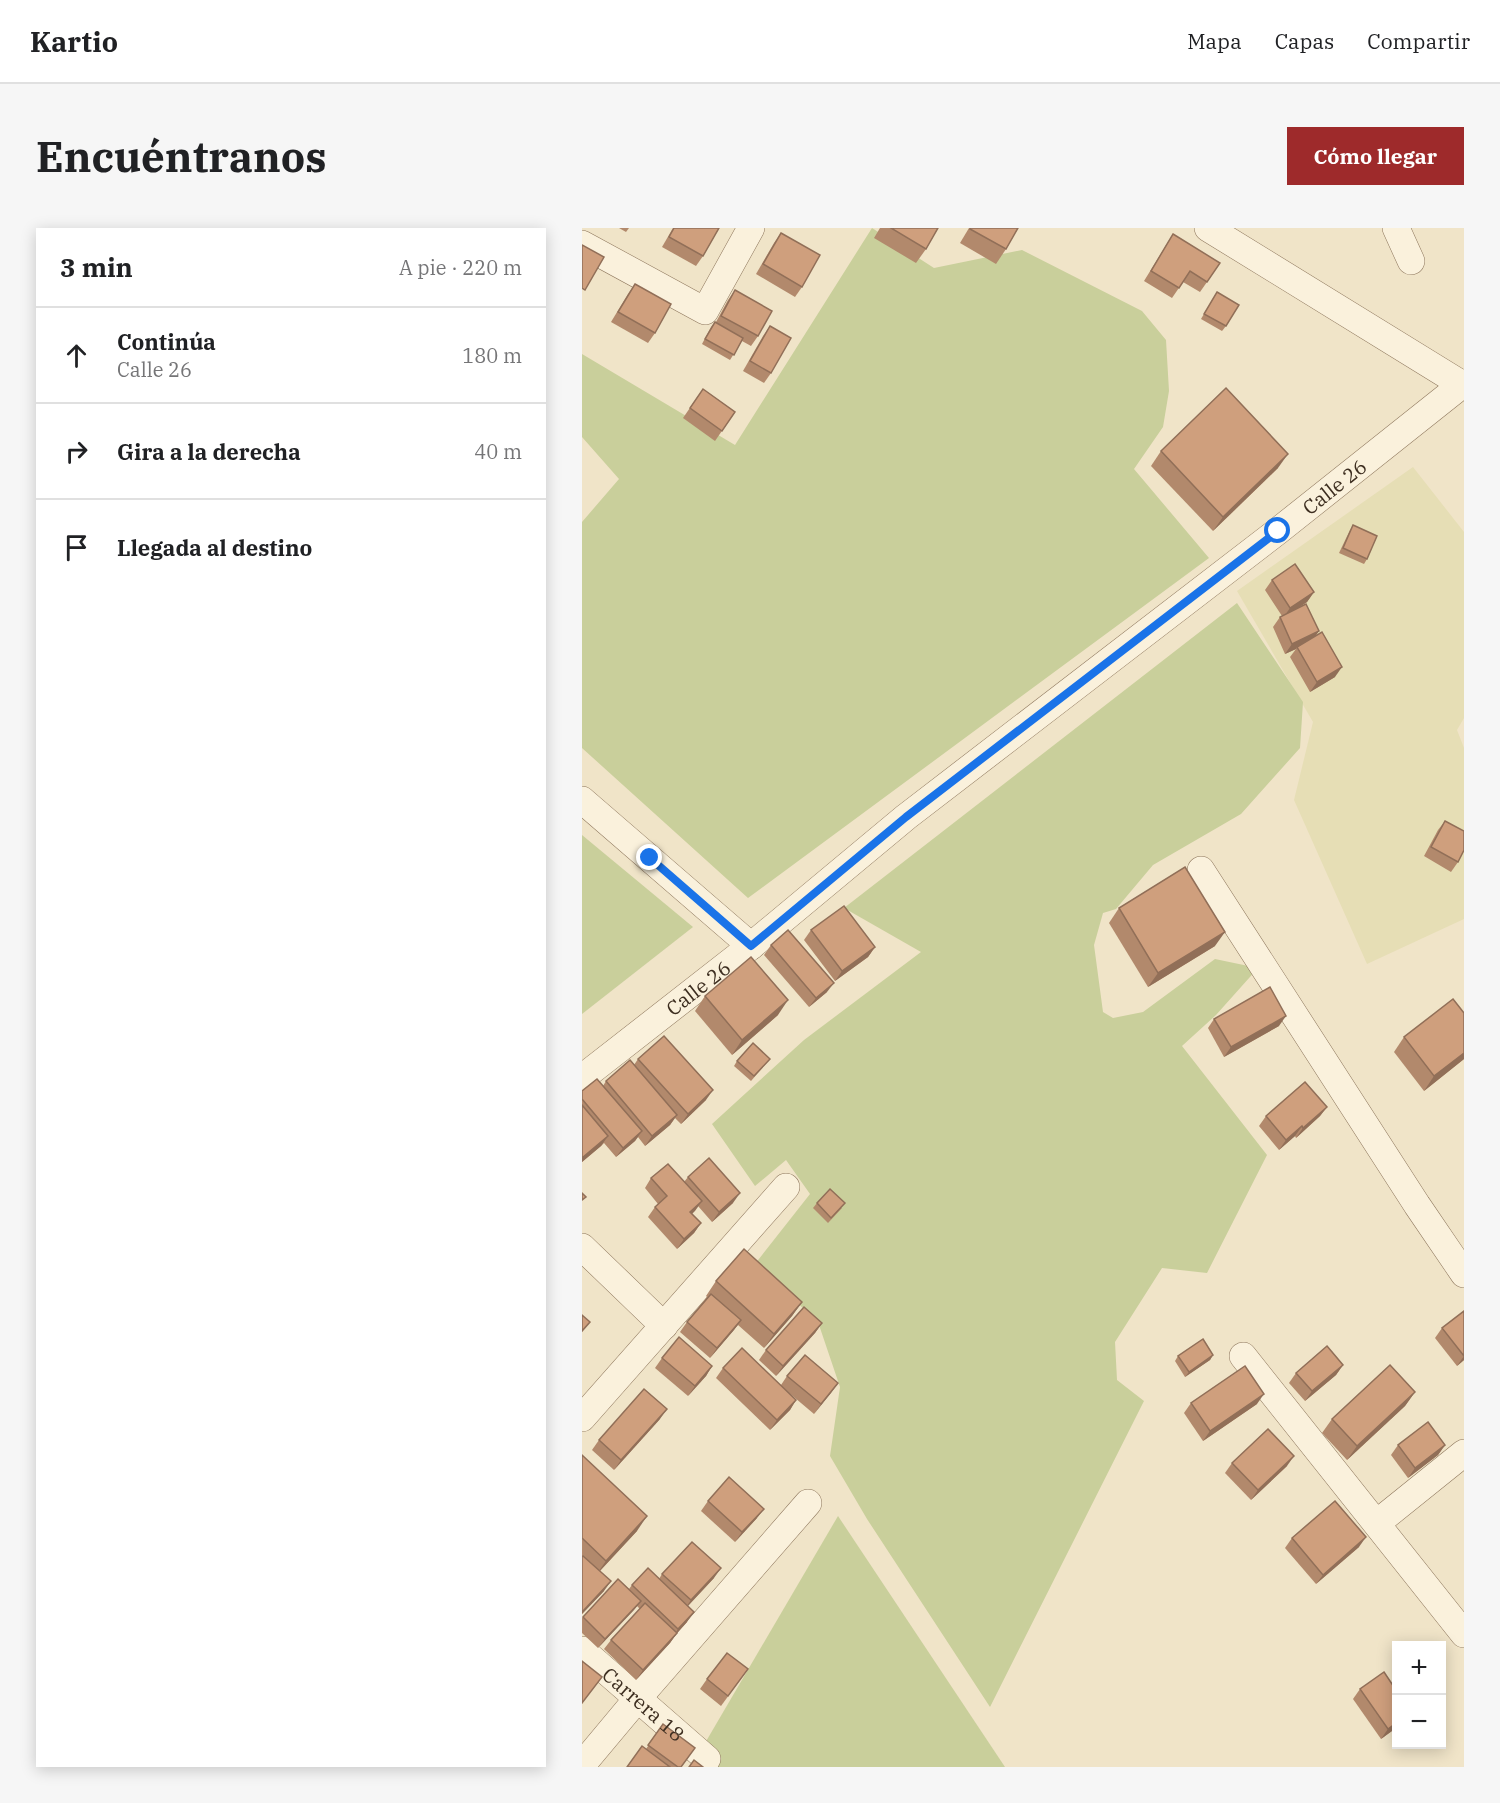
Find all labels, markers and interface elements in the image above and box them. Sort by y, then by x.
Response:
text: Kartio [30,23,118,60]
text: Mapa [1187,27,1242,55]
text: Capas [1275,27,1334,55]
text: Compartir [1367,27,1470,55]
button: Cómo llegar [1287,127,1464,185]
text: Encuéntranos [36,129,327,184]
text: 3 min [60,250,133,284]
text: A pie · 220 m [399,254,522,281]
text: Continúa [117,327,216,356]
icon: ahead [60,339,93,372]
text: 180 m [462,342,522,369]
text: Calle 26 [117,356,192,383]
icon: right [60,435,93,468]
text: Gira a la derecha [117,437,301,466]
text: 40 m [474,438,522,465]
street label: Calle 26 [1296,452,1372,520]
route start [1264,517,1290,543]
icon: arrive [60,531,93,564]
text: Llegada al destino [117,533,312,562]
route end [636,844,662,870]
street label: Calle 26 [660,954,736,1021]
map controls [1392,1641,1446,1749]
button: + [1392,1641,1446,1695]
street label: Carrera 18 [597,1661,691,1747]
button: − [1392,1695,1446,1749]

